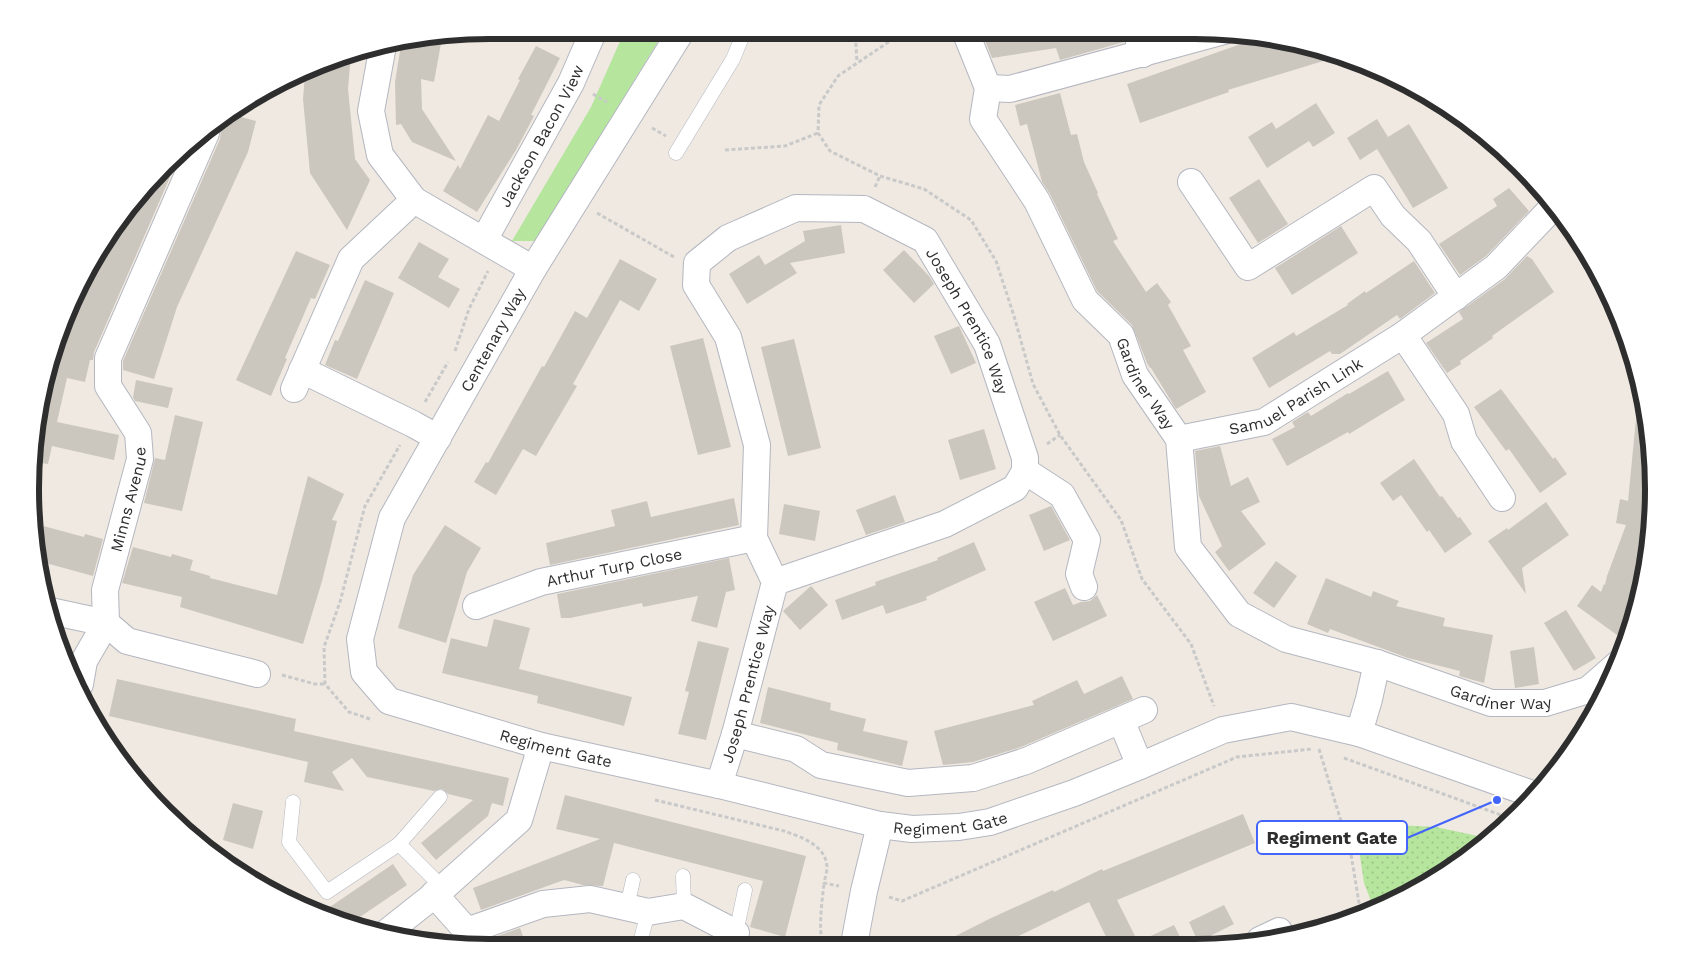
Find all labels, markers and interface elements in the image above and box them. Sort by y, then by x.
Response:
street label: Jackson Bacon View [495,62,587,210]
street label: Joseph Prentice Way [922,244,1013,397]
street label: Centenary Way [457,284,530,395]
street label: Gardiner Way [1113,335,1179,434]
street label: Samuel Parish Link [1227,353,1366,438]
street label: Minns Avenue [106,446,150,554]
street label: Arthur Turp Close [545,544,684,590]
street label: Joseph Prentice Way [717,602,778,765]
street label: Gardiner Way [1448,680,1555,713]
street label: Regiment Gate [497,725,614,771]
street label: Regiment Gate [892,807,1010,839]
callout: Regiment Gate [1257,821,1407,854]
text: Regiment Gate [1267,827,1397,848]

